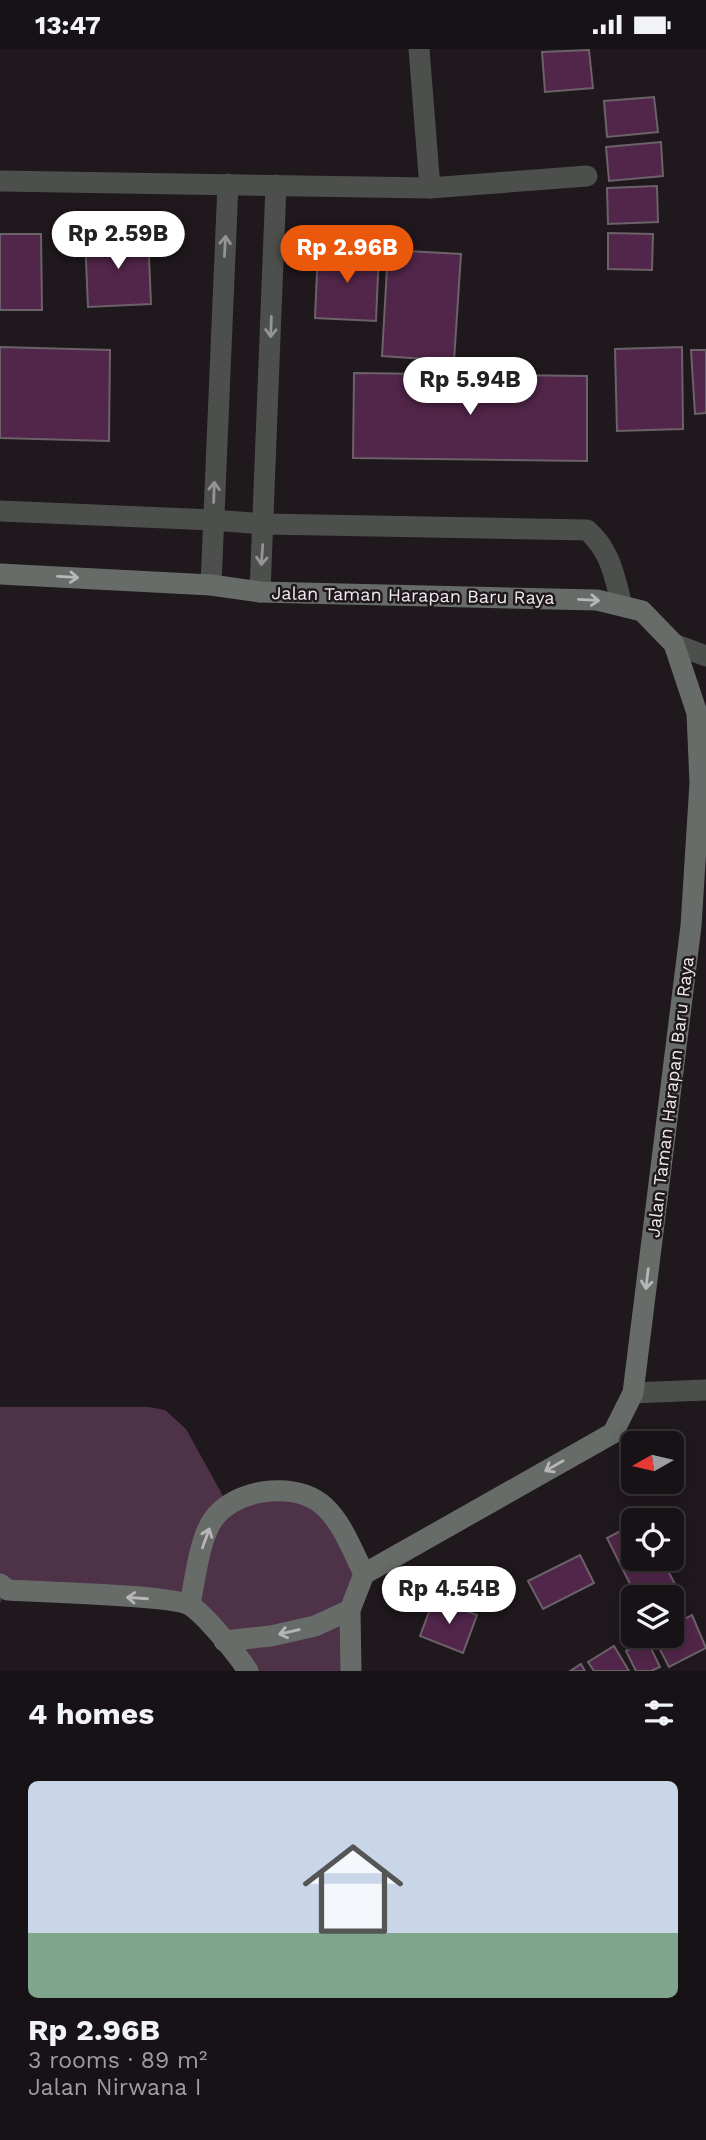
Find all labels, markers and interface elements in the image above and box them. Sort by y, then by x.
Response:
text: 13:47 [35,10,101,40]
pin: Rp 2.59B [46,211,190,271]
text: Rp 2.59B [68,220,168,247]
pin: Rp 2.96B [275,225,419,285]
one-way arrow [219,234,232,257]
text: Rp 2.96B [296,234,398,261]
one-way arrow [265,315,278,338]
pin: Rp 5.94B [398,357,542,417]
text: Rp 5.94B [419,366,521,393]
one-way arrow [208,481,221,504]
one-way arrow [255,544,268,566]
one-way arrow [56,571,79,584]
street label: Jalan Taman Harapan Baru Raya [271,582,555,608]
one-way arrow [577,594,600,607]
street label: Jalan Taman Harapan Baru Raya [642,955,698,1239]
one-way arrow [641,1267,654,1290]
north arrow [621,1431,684,1495]
map controls [621,1431,684,1648]
one-way arrow [544,1460,565,1473]
button: locate [621,1508,684,1571]
one-way arrow [201,1528,213,1550]
pin: Rp 4.54B [377,1567,521,1626]
text: Rp 4.54B [398,1575,500,1602]
button: layers [621,1585,684,1648]
one-way arrow [126,1591,149,1604]
one-way arrow [278,1625,301,1639]
icon: filters [640,1694,678,1732]
text: 4 homes [28,1696,154,1731]
icon: home [290,1826,416,1952]
text: Rp 2.96B [28,2012,160,2047]
text: 3 rooms · 89 m² [28,2047,207,2074]
text: Jalan Nirwana I [28,2074,202,2101]

